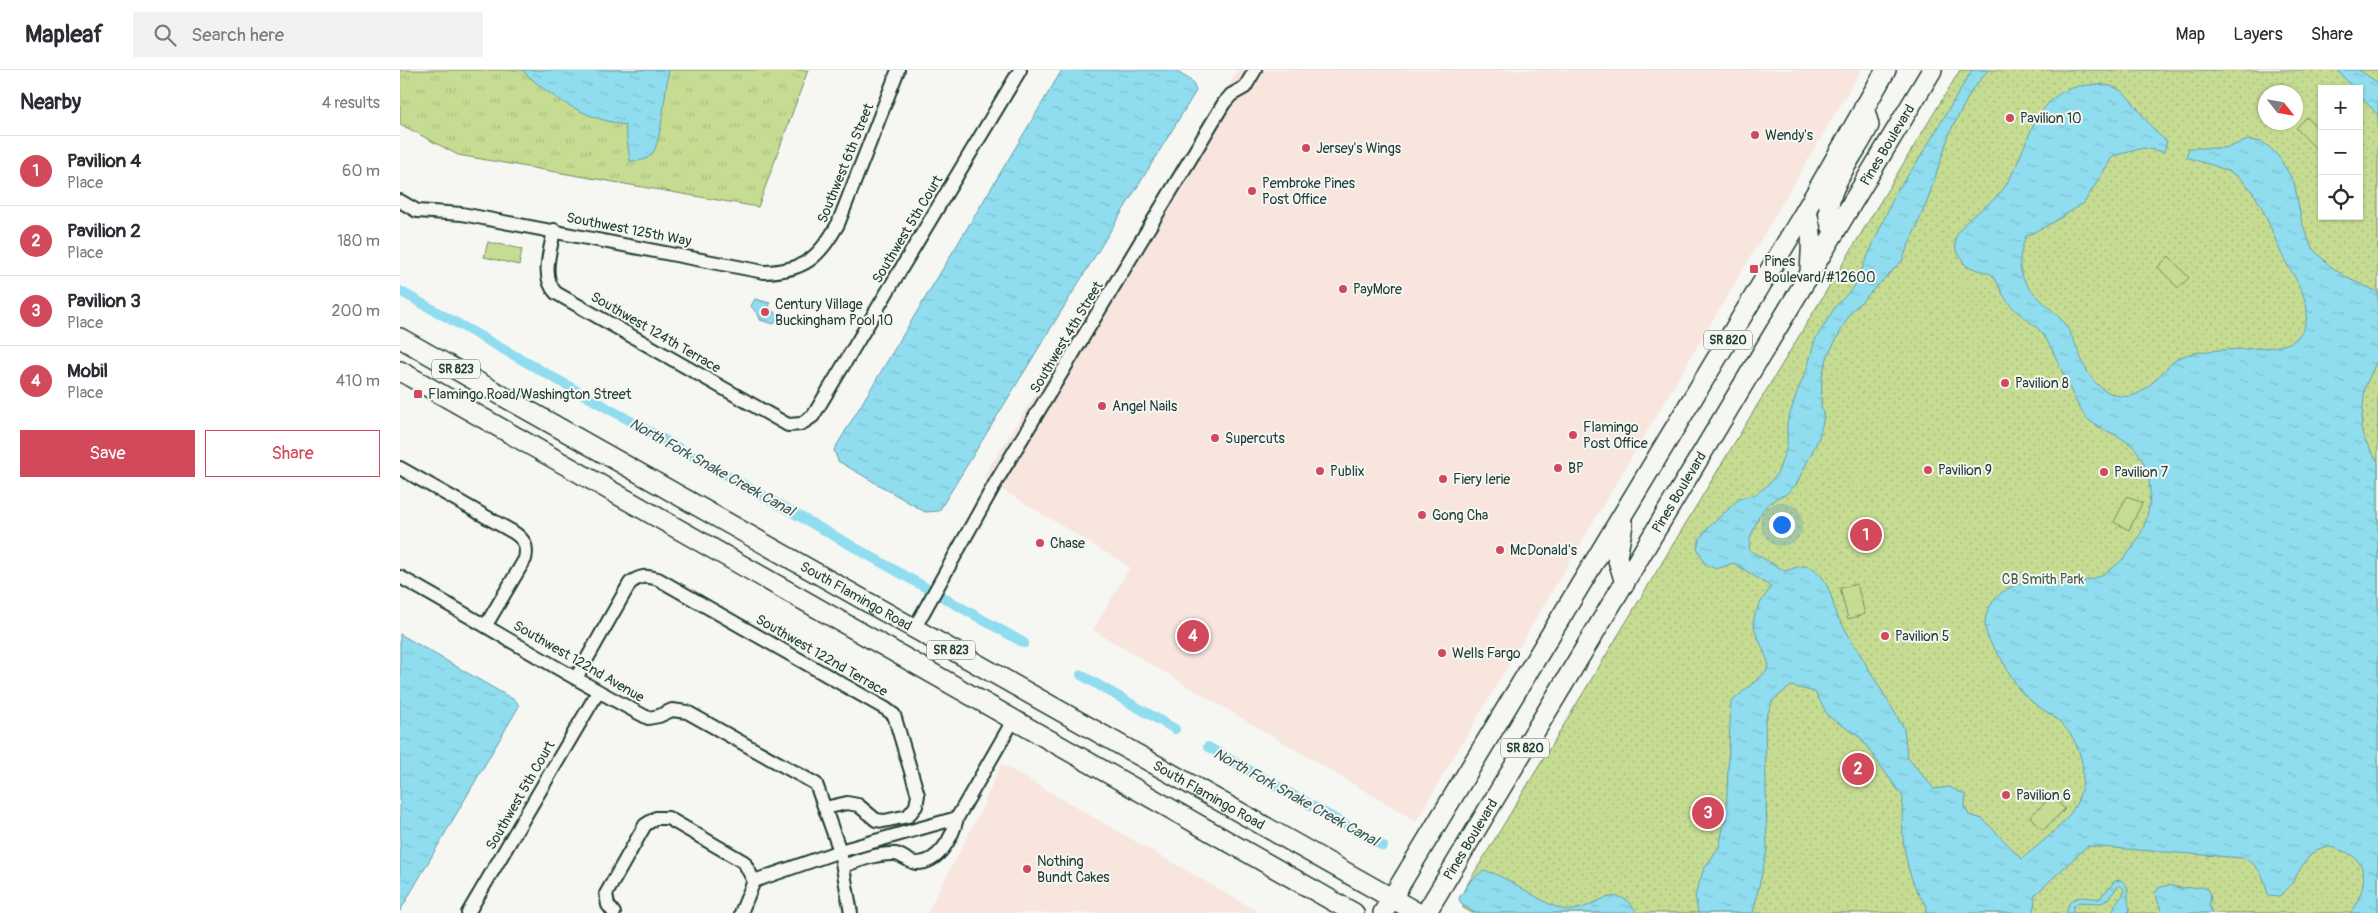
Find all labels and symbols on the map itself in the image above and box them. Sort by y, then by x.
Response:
north arrow [2258,85,2303,130]
street label: Southwest 6th Street [814,101,877,226]
street label: Pines Boulevard [1857,101,1918,189]
place label: Pavilion 10 [2020,110,2082,127]
marker: Pavilion 10 [2004,112,2016,124]
place label: Wendy's [1765,127,1814,144]
marker: Wendy's [1749,129,1761,141]
place label: Jersey's Wings [1316,140,1402,157]
marker: Jersey's Wings [1300,142,1312,154]
street label: Southwest 5th Court [868,172,947,286]
place label: Pembroke Pines Post Office [1262,175,1356,208]
marker: Pembroke Pines Post Office [1246,185,1258,197]
street label: Southwest 125th Way [565,209,693,250]
place label: Pines Boulevard/#12600 [1764,253,1875,286]
marker: Pines Boulevard/#12600 [1748,263,1760,275]
street label: Southwest 4th Street [1026,278,1107,396]
place label: PayMore [1353,281,1402,298]
marker: PayMore [1337,283,1349,295]
street label: Southwest 124th Terrace [588,288,724,377]
place label: Century Village Buckingham Pool 10 [775,296,893,329]
marker: Century Village Buckingham Pool 10 [759,306,771,318]
road number: SR 820 [1704,330,1752,350]
road number: SR 823 [432,360,480,378]
place label: Pavilion 8 [2015,375,2069,392]
marker: Pavilion 8 [1999,377,2011,389]
place label: Flamingo Road/Washington Street [428,386,632,403]
marker: Flamingo Road/Washington Street [412,388,424,400]
place label: Angel Nails [1112,398,1178,415]
marker: Angel Nails [1096,400,1108,412]
water label: North Fork Snake Creek Canal [626,414,799,521]
place label: Flamingo Post Office [1583,419,1648,452]
marker: Flamingo Post Office [1567,429,1579,441]
place label: Supercuts [1225,430,1286,447]
marker: Supercuts [1209,432,1221,444]
street label: Pines Boulevard [1648,449,1710,536]
place label: BP [1568,460,1584,477]
marker: BP [1552,462,1564,474]
place label: Pavilion 9 [1938,462,1992,479]
place label: Publix [1330,463,1364,480]
marker: Pavilion 9 [1922,464,1934,476]
place label: Pavilion 7 [2114,464,2169,481]
marker: Publix [1314,465,1326,477]
marker: Pavilion 7 [2098,466,2110,478]
place label: Fiery Ierie [1453,471,1510,488]
marker: Fiery Ierie [1437,473,1449,485]
place label: Gong Cha [1432,507,1488,524]
marker: Gong Cha [1416,509,1428,521]
your location [1769,512,1795,538]
pin: 1 [1850,516,1882,554]
place label: Chase [1050,535,1085,552]
marker: Chase [1034,537,1046,549]
place label: McDonald's [1510,542,1578,559]
marker: McDonald's [1494,544,1506,556]
street label: South Flamingo Road [797,558,915,635]
park label: CB Smith Park [2002,571,2084,588]
street label: Southwest 122nd Terrace [753,611,891,700]
street label: Southwest 122nd Avenue [510,617,647,706]
pin: 4 [1177,617,1209,655]
place label: Pavilion 5 [1895,628,1949,645]
marker: Pavilion 5 [1879,630,1891,642]
road number: SR 823 [927,640,975,660]
place label: Wells Fargo [1452,645,1521,662]
marker: Wells Fargo [1436,647,1448,659]
street label: Southwest 5th Court [482,737,559,853]
road number: SR 820 [1501,738,1549,758]
water label: North Fork Snake Creek Canal [1210,744,1383,851]
pin: 2 [1842,750,1874,788]
street label: South Flamingo Road [1150,757,1268,834]
place label: Pavilion 6 [2016,787,2071,804]
marker: Pavilion 6 [2000,789,2012,801]
pin: 3 [1692,794,1724,832]
street label: Pines Boulevard [1440,796,1502,883]
place label: Nothing Bundt Cakes [1037,853,1110,886]
marker: Nothing Bundt Cakes [1021,863,1033,875]

